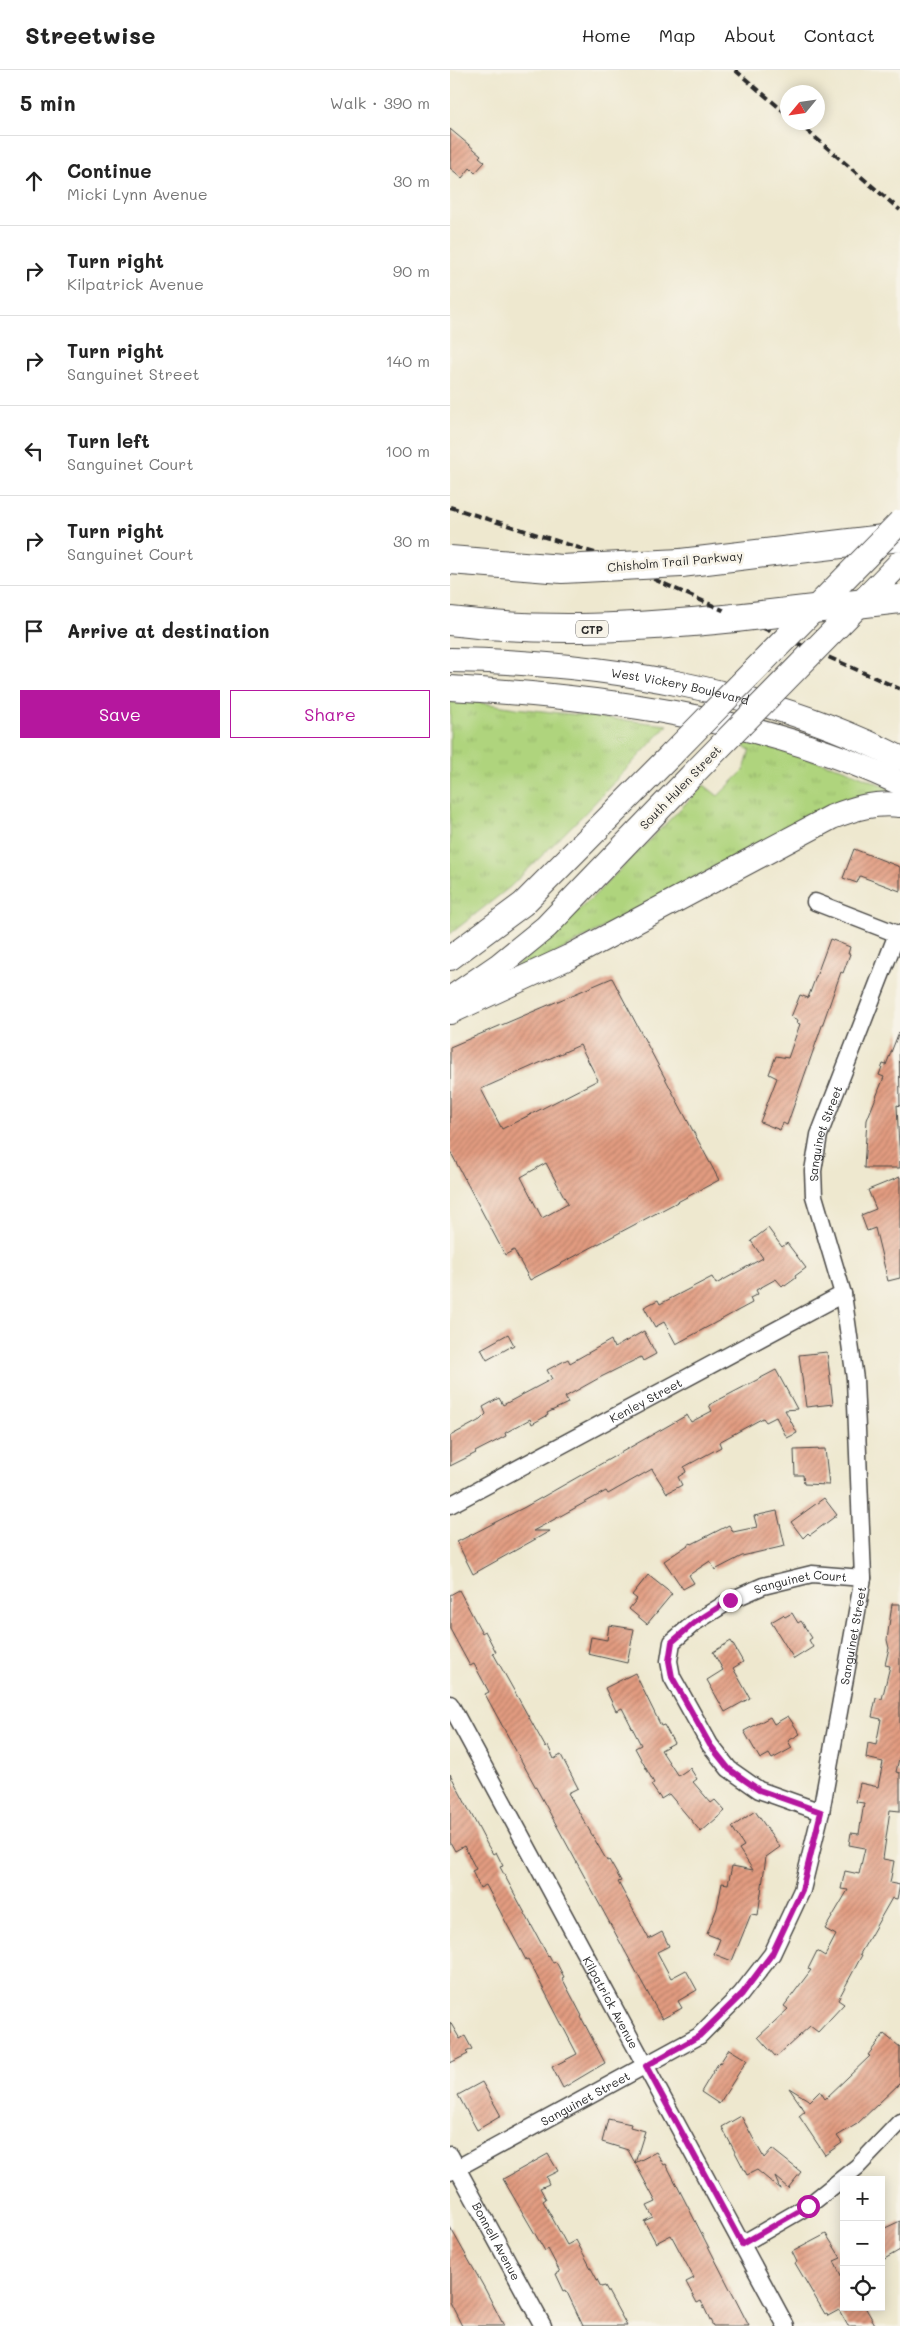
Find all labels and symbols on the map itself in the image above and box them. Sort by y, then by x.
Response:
north arrow [780,85,825,130]
street label: Chisholm Trail Parkway [607,547,743,575]
road number: CTP [576,620,608,638]
street label: West Vickery Boulevard [610,664,751,708]
street label: South Hulen Street [636,742,724,832]
street label: Sanguinet Street [805,1083,846,1182]
street label: Kenley Street [606,1374,685,1426]
street label: Sanguinet Court [751,1566,848,1597]
street label: Sanguinet Street [836,1585,869,1686]
route end [719,1589,742,1612]
street label: Kilpatrick Avenue [580,1953,643,2051]
street label: Sanguinet Street [538,2067,633,2129]
route start [797,2195,820,2218]
street label: Bonnell Avenue [469,2199,525,2283]

